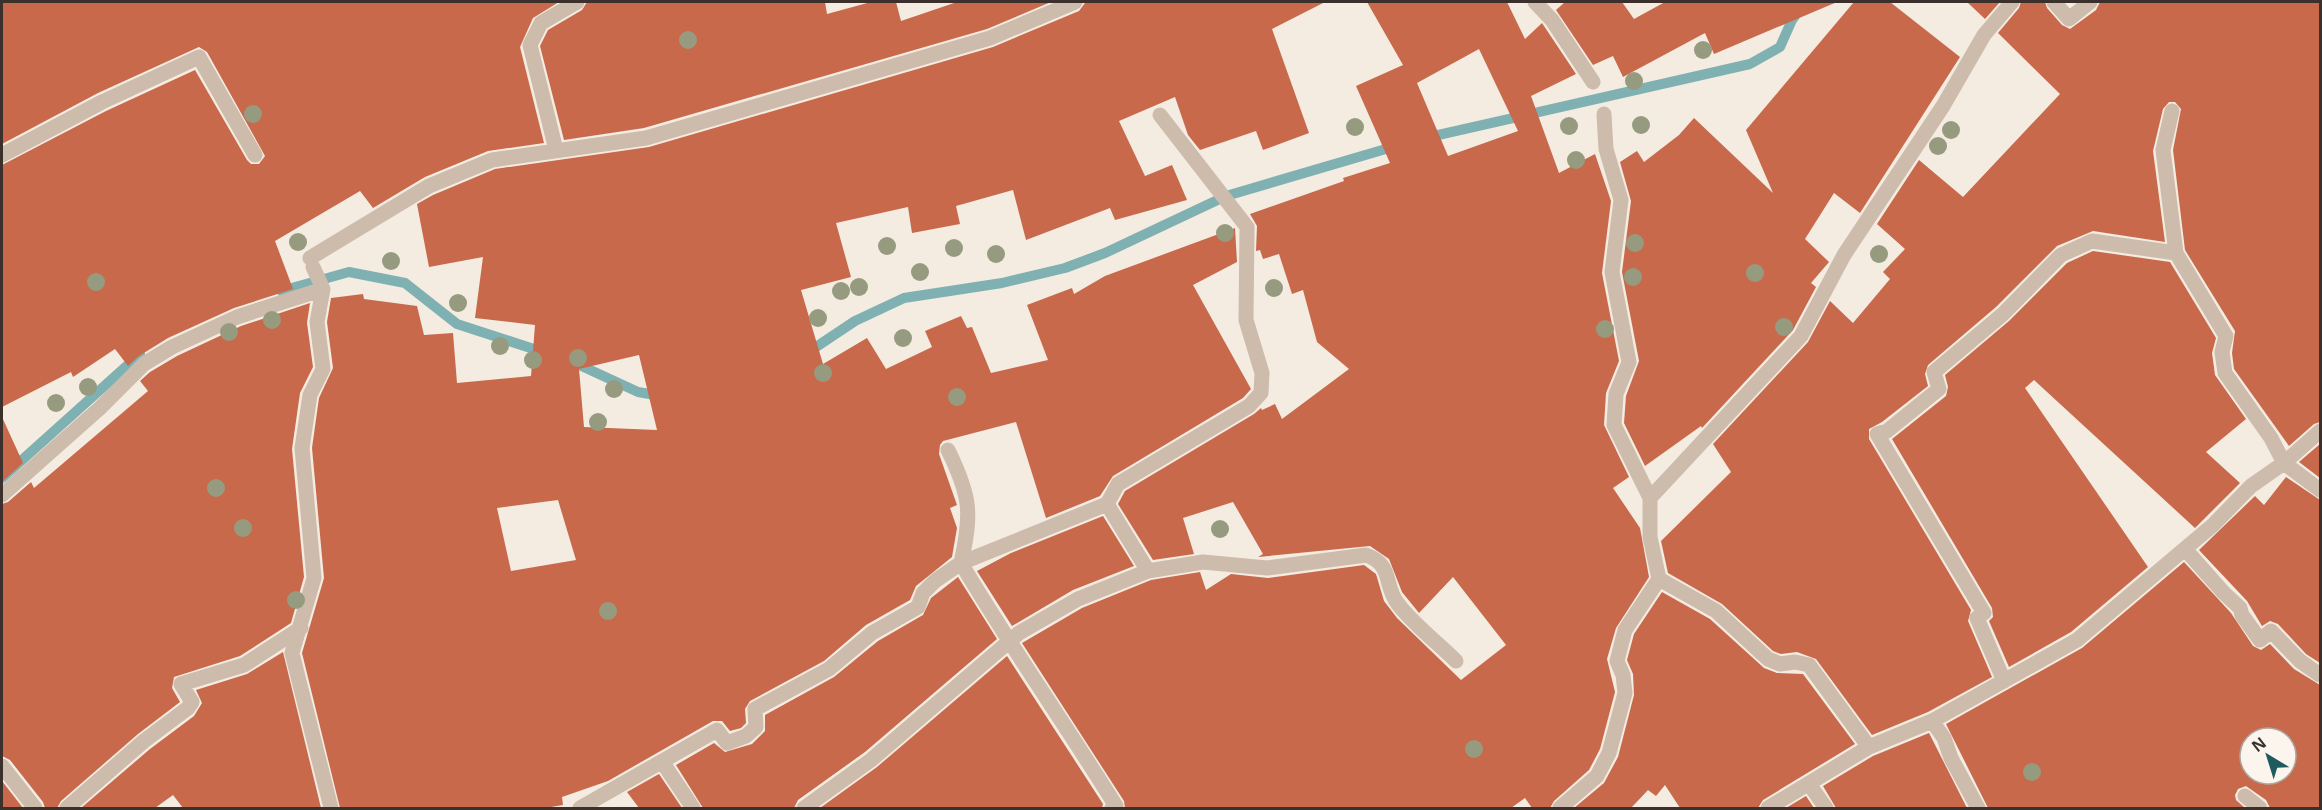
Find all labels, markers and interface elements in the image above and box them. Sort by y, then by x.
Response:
north arrow [2238,726,2298,786]
text: N [2247,732,2271,757]

